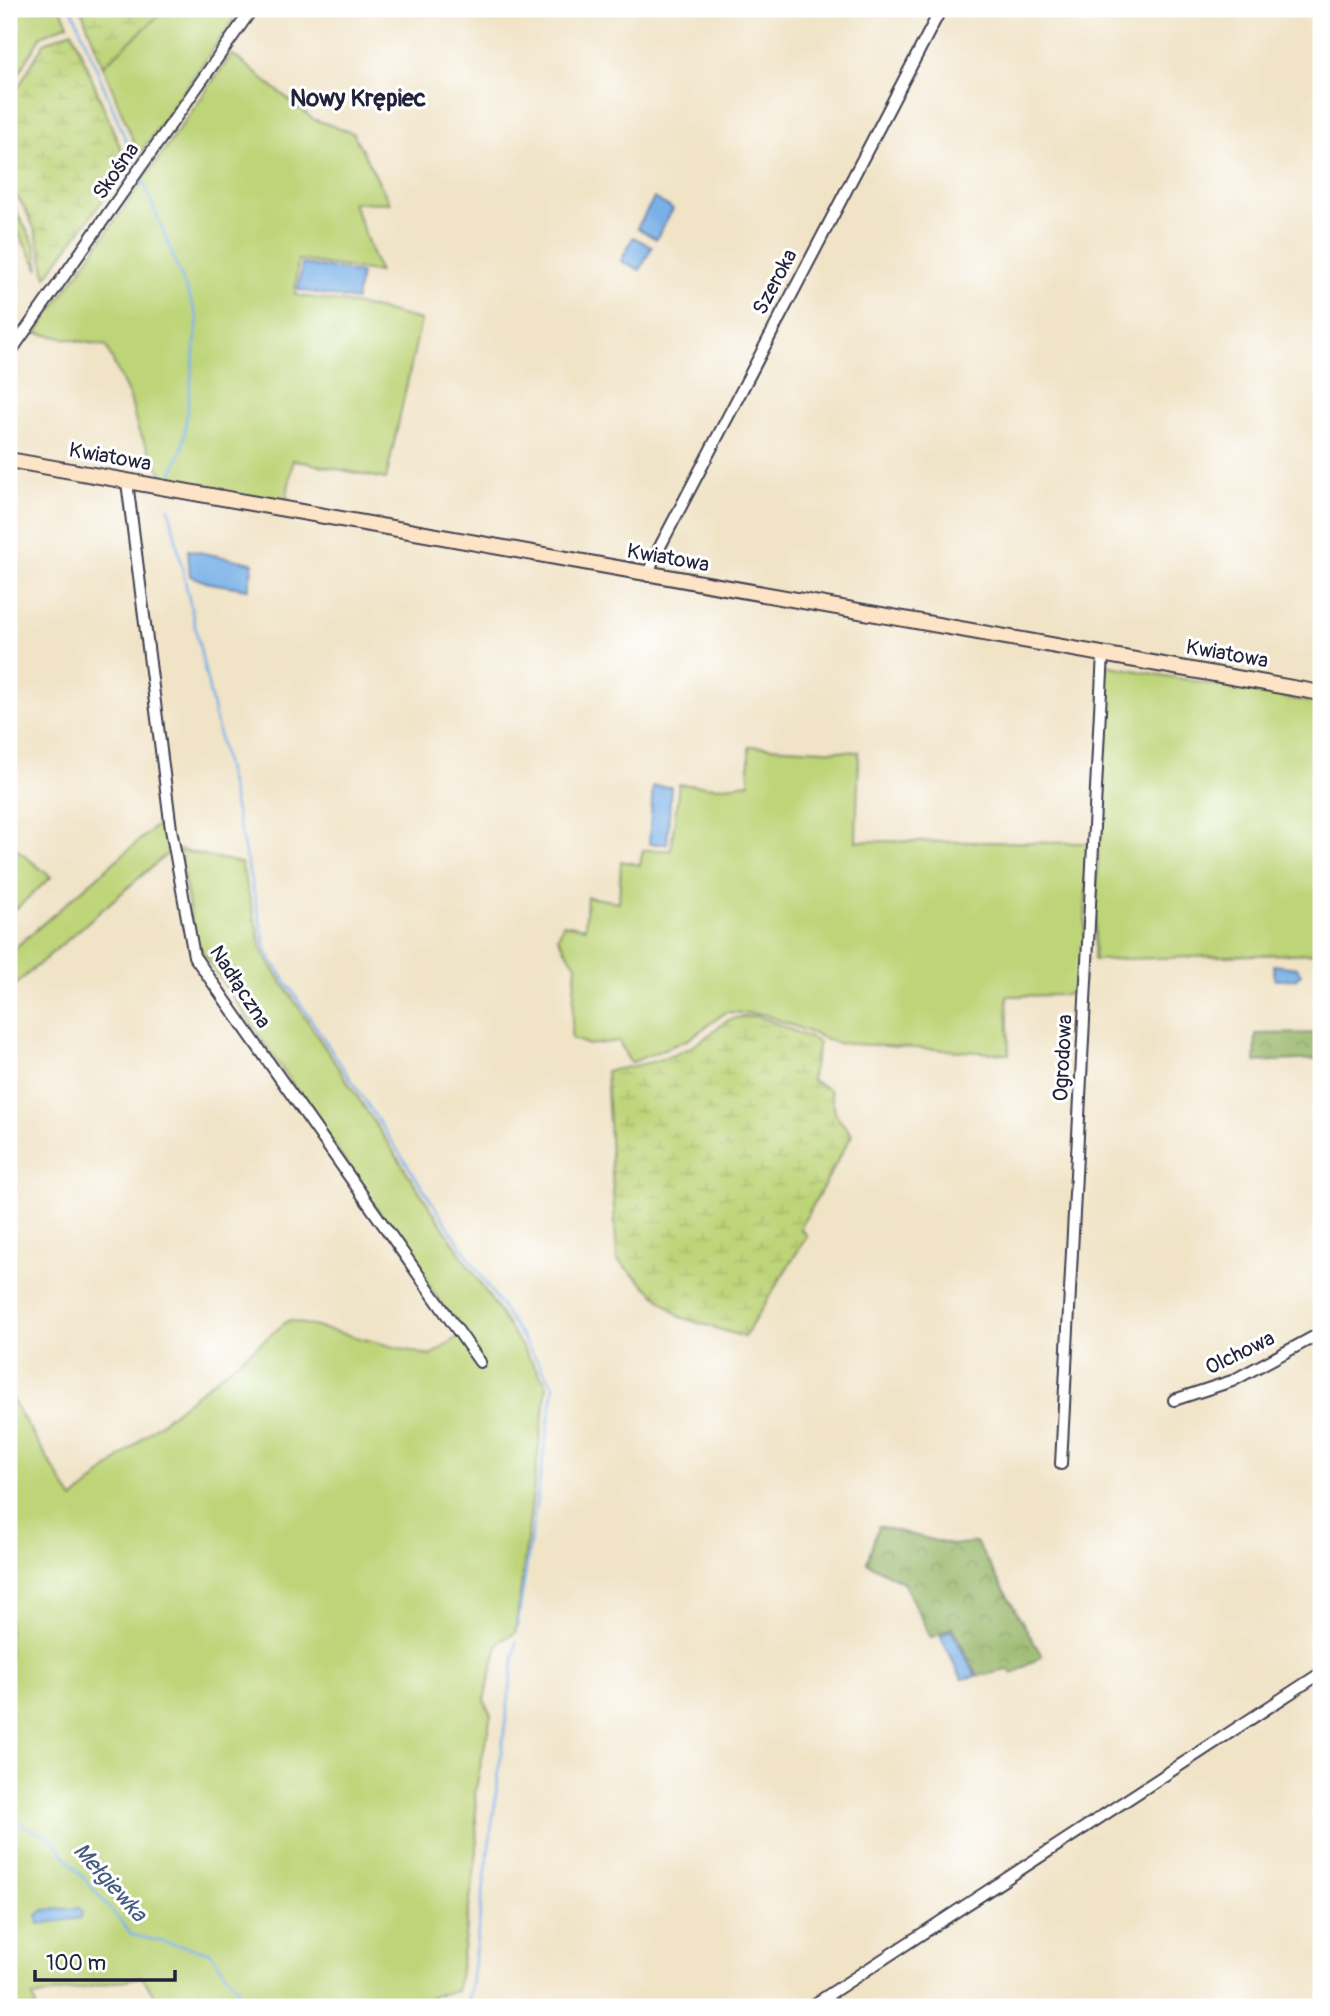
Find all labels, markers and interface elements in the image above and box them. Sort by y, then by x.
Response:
district label: Nowy Krępiec [290,84,426,113]
street label: Skośna [87,137,145,205]
street label: Szeroka [747,245,803,319]
street label: Kwiatowa [67,436,153,478]
street label: Kwiatowa [625,537,711,579]
street label: Kwiatowa [1184,633,1270,675]
street label: Nadłączna [203,940,277,1034]
street label: Ogrodowa [1047,1014,1079,1102]
street label: Olchowa [1201,1325,1279,1381]
water label: Mełgiewka [67,1836,154,1928]
scale bar [35,1939,175,1983]
text: 100 m [46,1950,106,1977]

